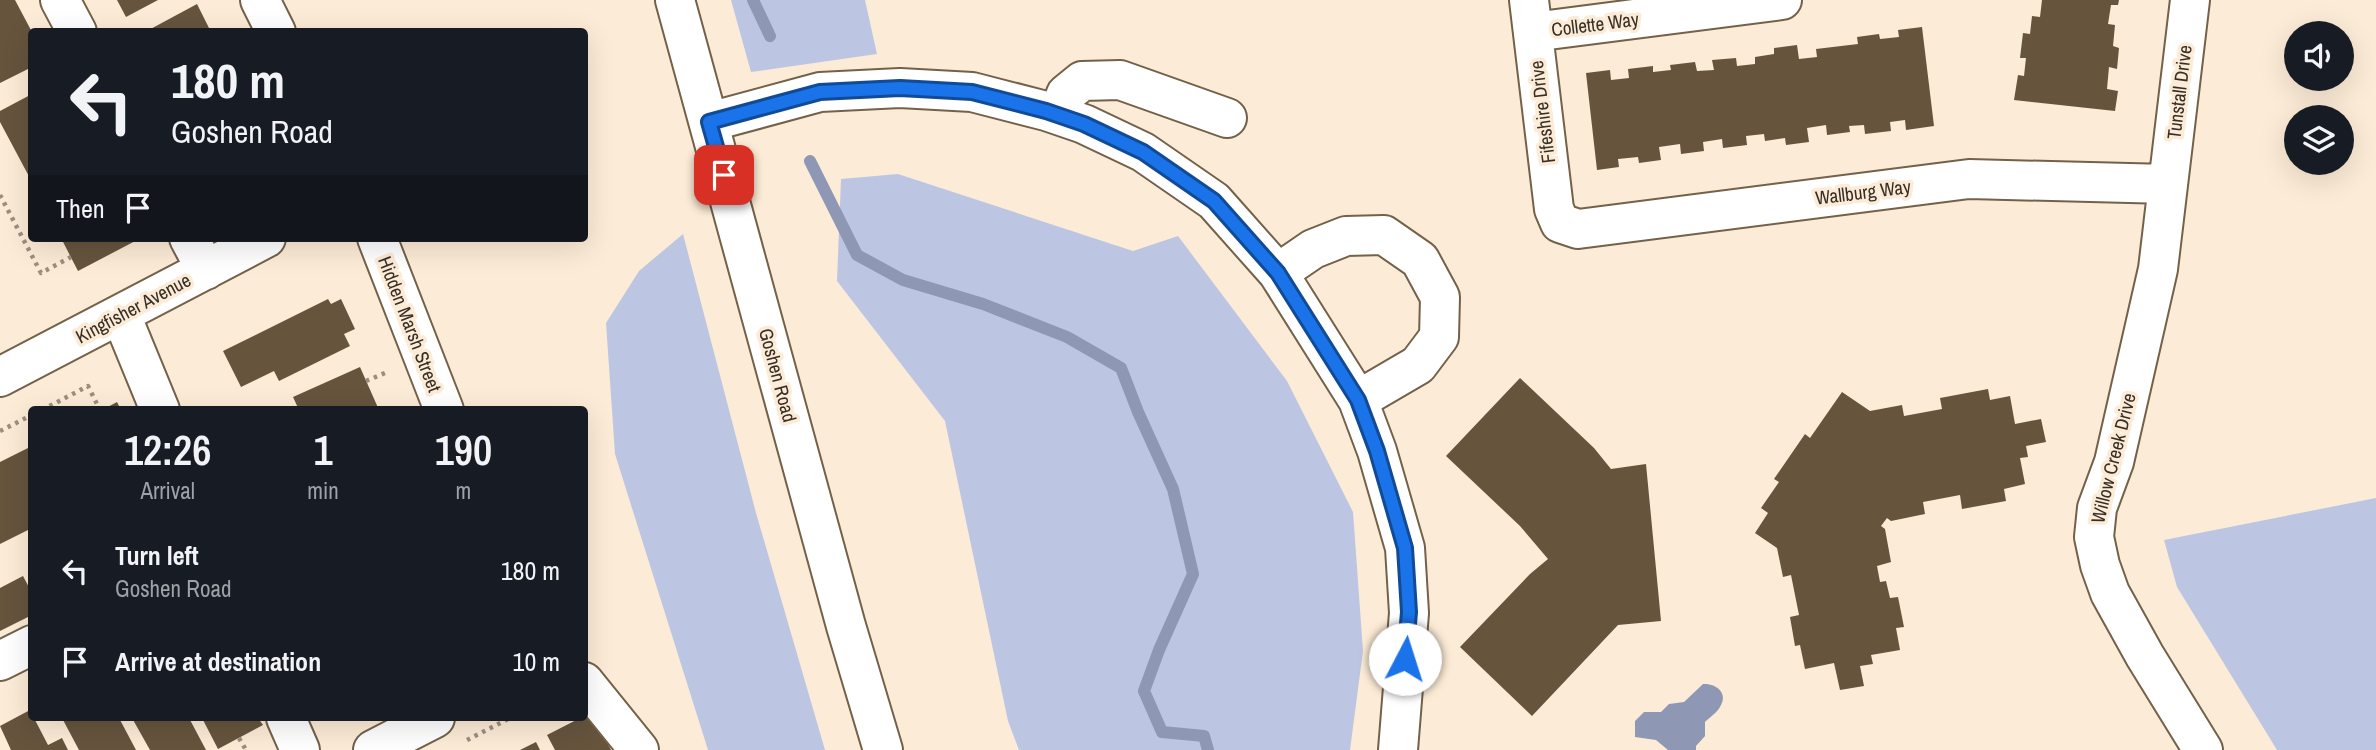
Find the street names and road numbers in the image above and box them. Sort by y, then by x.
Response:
street label: Collette Way [1550,6,1640,42]
street label: Tunstall Drive [2160,43,2198,141]
street label: Fifeshire Drive [1523,59,1561,165]
street label: Wallburg Way [1814,173,1912,211]
street label: Hidden Marsh Street [372,252,448,396]
street label: Kingfisher Avenue [71,267,195,349]
street label: Goshen Road [753,325,803,425]
street label: Willow Creek Drive [2084,390,2142,526]

